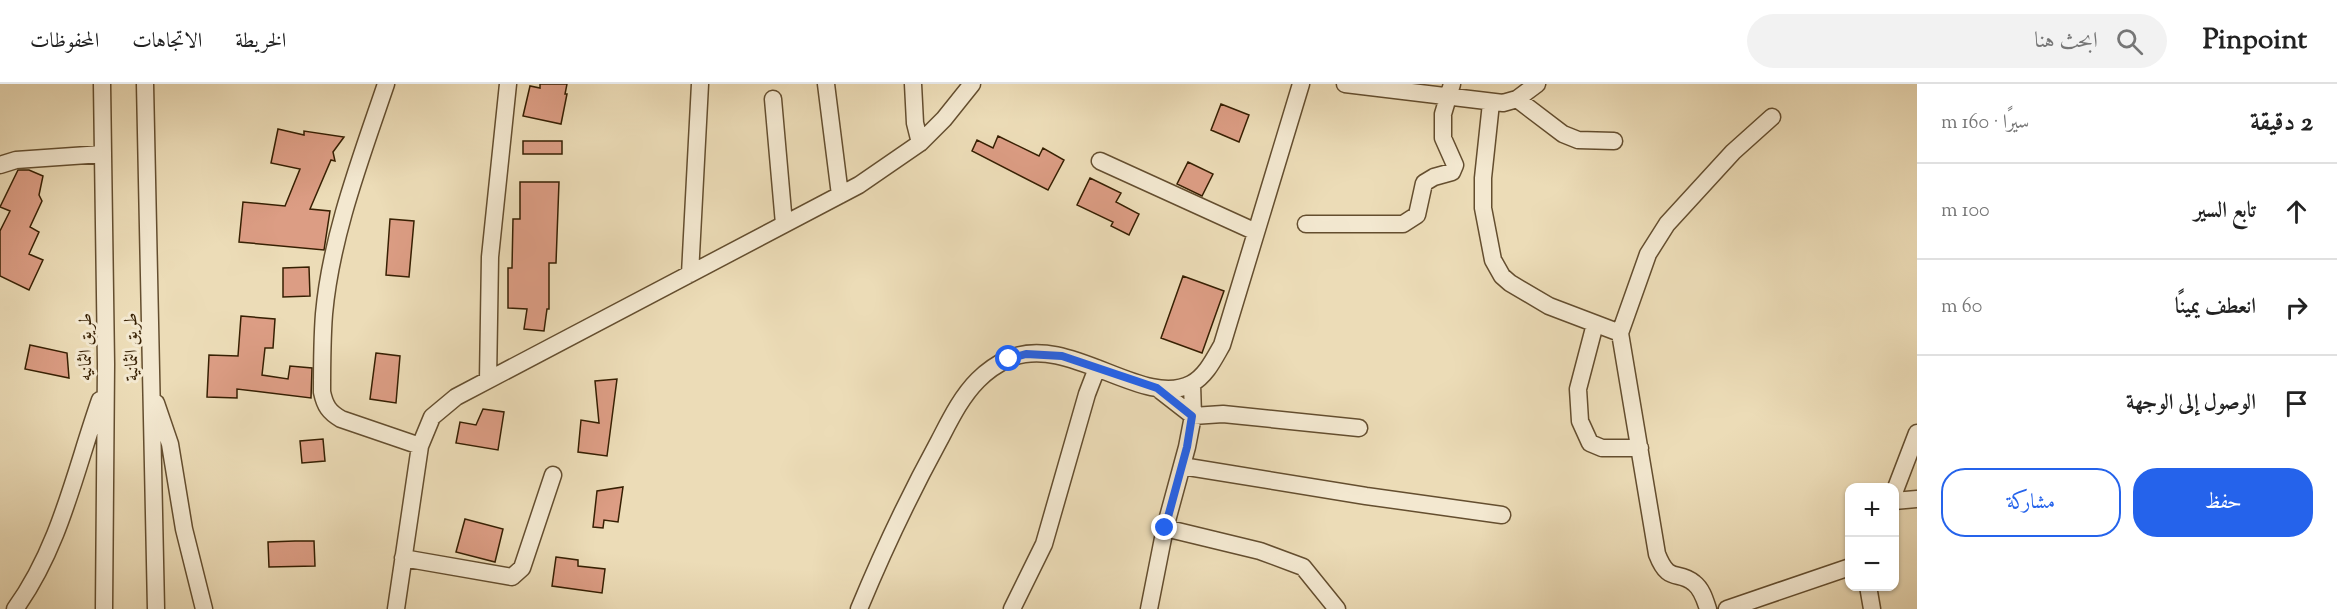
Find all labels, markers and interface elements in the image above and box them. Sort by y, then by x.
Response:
search box [1747,14,2167,68]
text: Pinpoint [2203,21,2307,61]
icon: search [2113,25,2146,58]
text: ابحث هنا [2034,26,2098,58]
text: المحفوظات [30,27,99,57]
text: الاتجاهات [132,27,202,57]
text: الخريطة [235,27,286,57]
text: 2 دقيقة [2250,105,2313,142]
text: سيرًا · 160 m [1941,109,2029,138]
icon: ahead [2280,195,2313,228]
text: تابع السير [2194,196,2256,228]
text: 100 m [1941,197,1990,226]
icon: right [2280,291,2313,324]
text: انعطف يمينًا [2175,292,2256,324]
text: 60 m [1941,293,1982,322]
street label: طريق الثمانية [119,312,147,381]
street label: طريق الثمانيه [74,313,100,381]
route start [995,345,1021,371]
icon: arrive [2280,387,2313,420]
text: الوصول إلى الوجهة [2126,388,2256,420]
button: مشاركة [1941,468,2121,537]
button: حفظ [2133,468,2313,537]
map controls [1845,483,1899,591]
button: + [1845,483,1899,537]
route end [1151,514,1177,540]
button: − [1845,537,1899,591]

